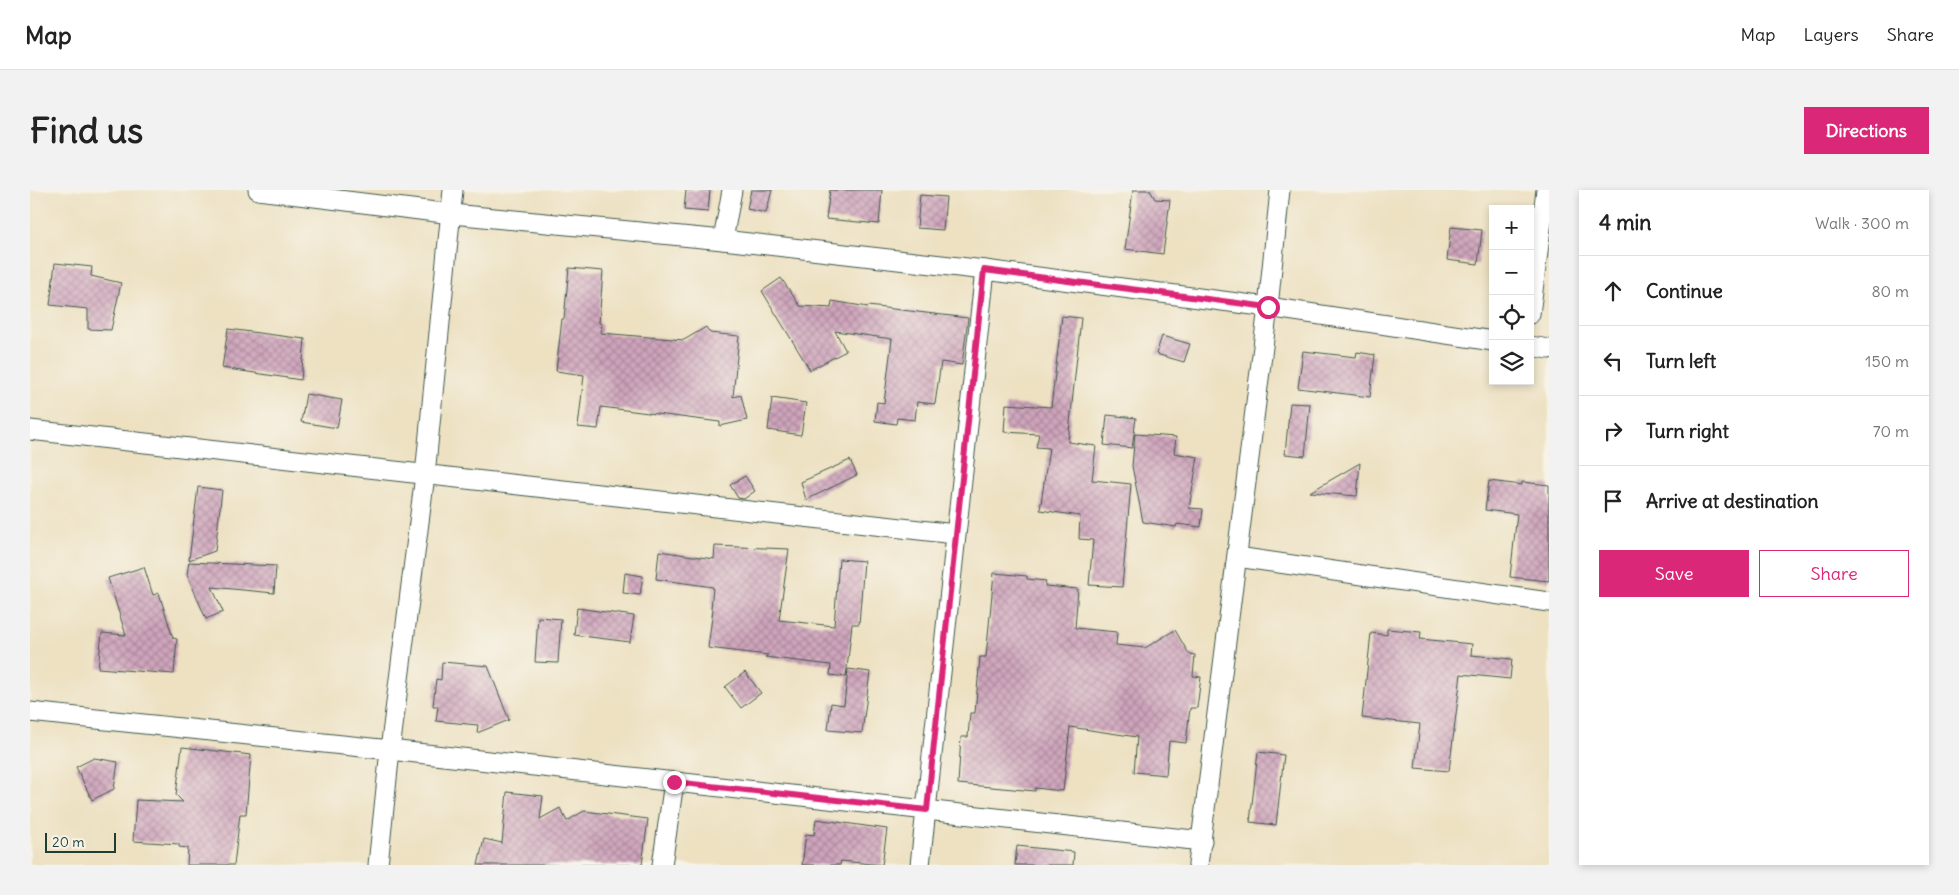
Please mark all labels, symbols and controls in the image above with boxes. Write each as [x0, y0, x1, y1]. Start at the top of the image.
text: Map [25, 20, 72, 50]
text: Map [1740, 23, 1775, 46]
text: Layers [1803, 23, 1859, 46]
text: Share [1887, 23, 1934, 46]
button: Directions [1804, 107, 1929, 154]
text: Find us [30, 108, 143, 152]
map controls [1489, 205, 1534, 385]
button: + [1489, 205, 1534, 250]
text: 4 min [1599, 209, 1651, 236]
text: Walk · 300 m [1815, 213, 1909, 233]
button: − [1489, 250, 1534, 295]
icon: ahead [1599, 277, 1627, 305]
text: Continue [1646, 279, 1723, 303]
text: 80 m [1871, 281, 1909, 301]
button: locate [1489, 295, 1534, 340]
route start [1257, 296, 1280, 319]
button: layers [1489, 340, 1534, 385]
icon: left [1599, 347, 1627, 375]
text: Turn left [1646, 349, 1716, 373]
text: 150 m [1865, 351, 1909, 371]
icon: right [1599, 417, 1627, 445]
text: Turn right [1646, 419, 1729, 443]
text: 70 m [1873, 421, 1909, 441]
icon: arrive [1599, 487, 1627, 515]
text: Arrive at destination [1646, 489, 1819, 513]
button: Save [1599, 550, 1749, 597]
button: Share [1759, 550, 1909, 597]
route end [663, 771, 686, 794]
scale bar [45, 830, 116, 853]
text: 20 m [52, 833, 85, 851]

